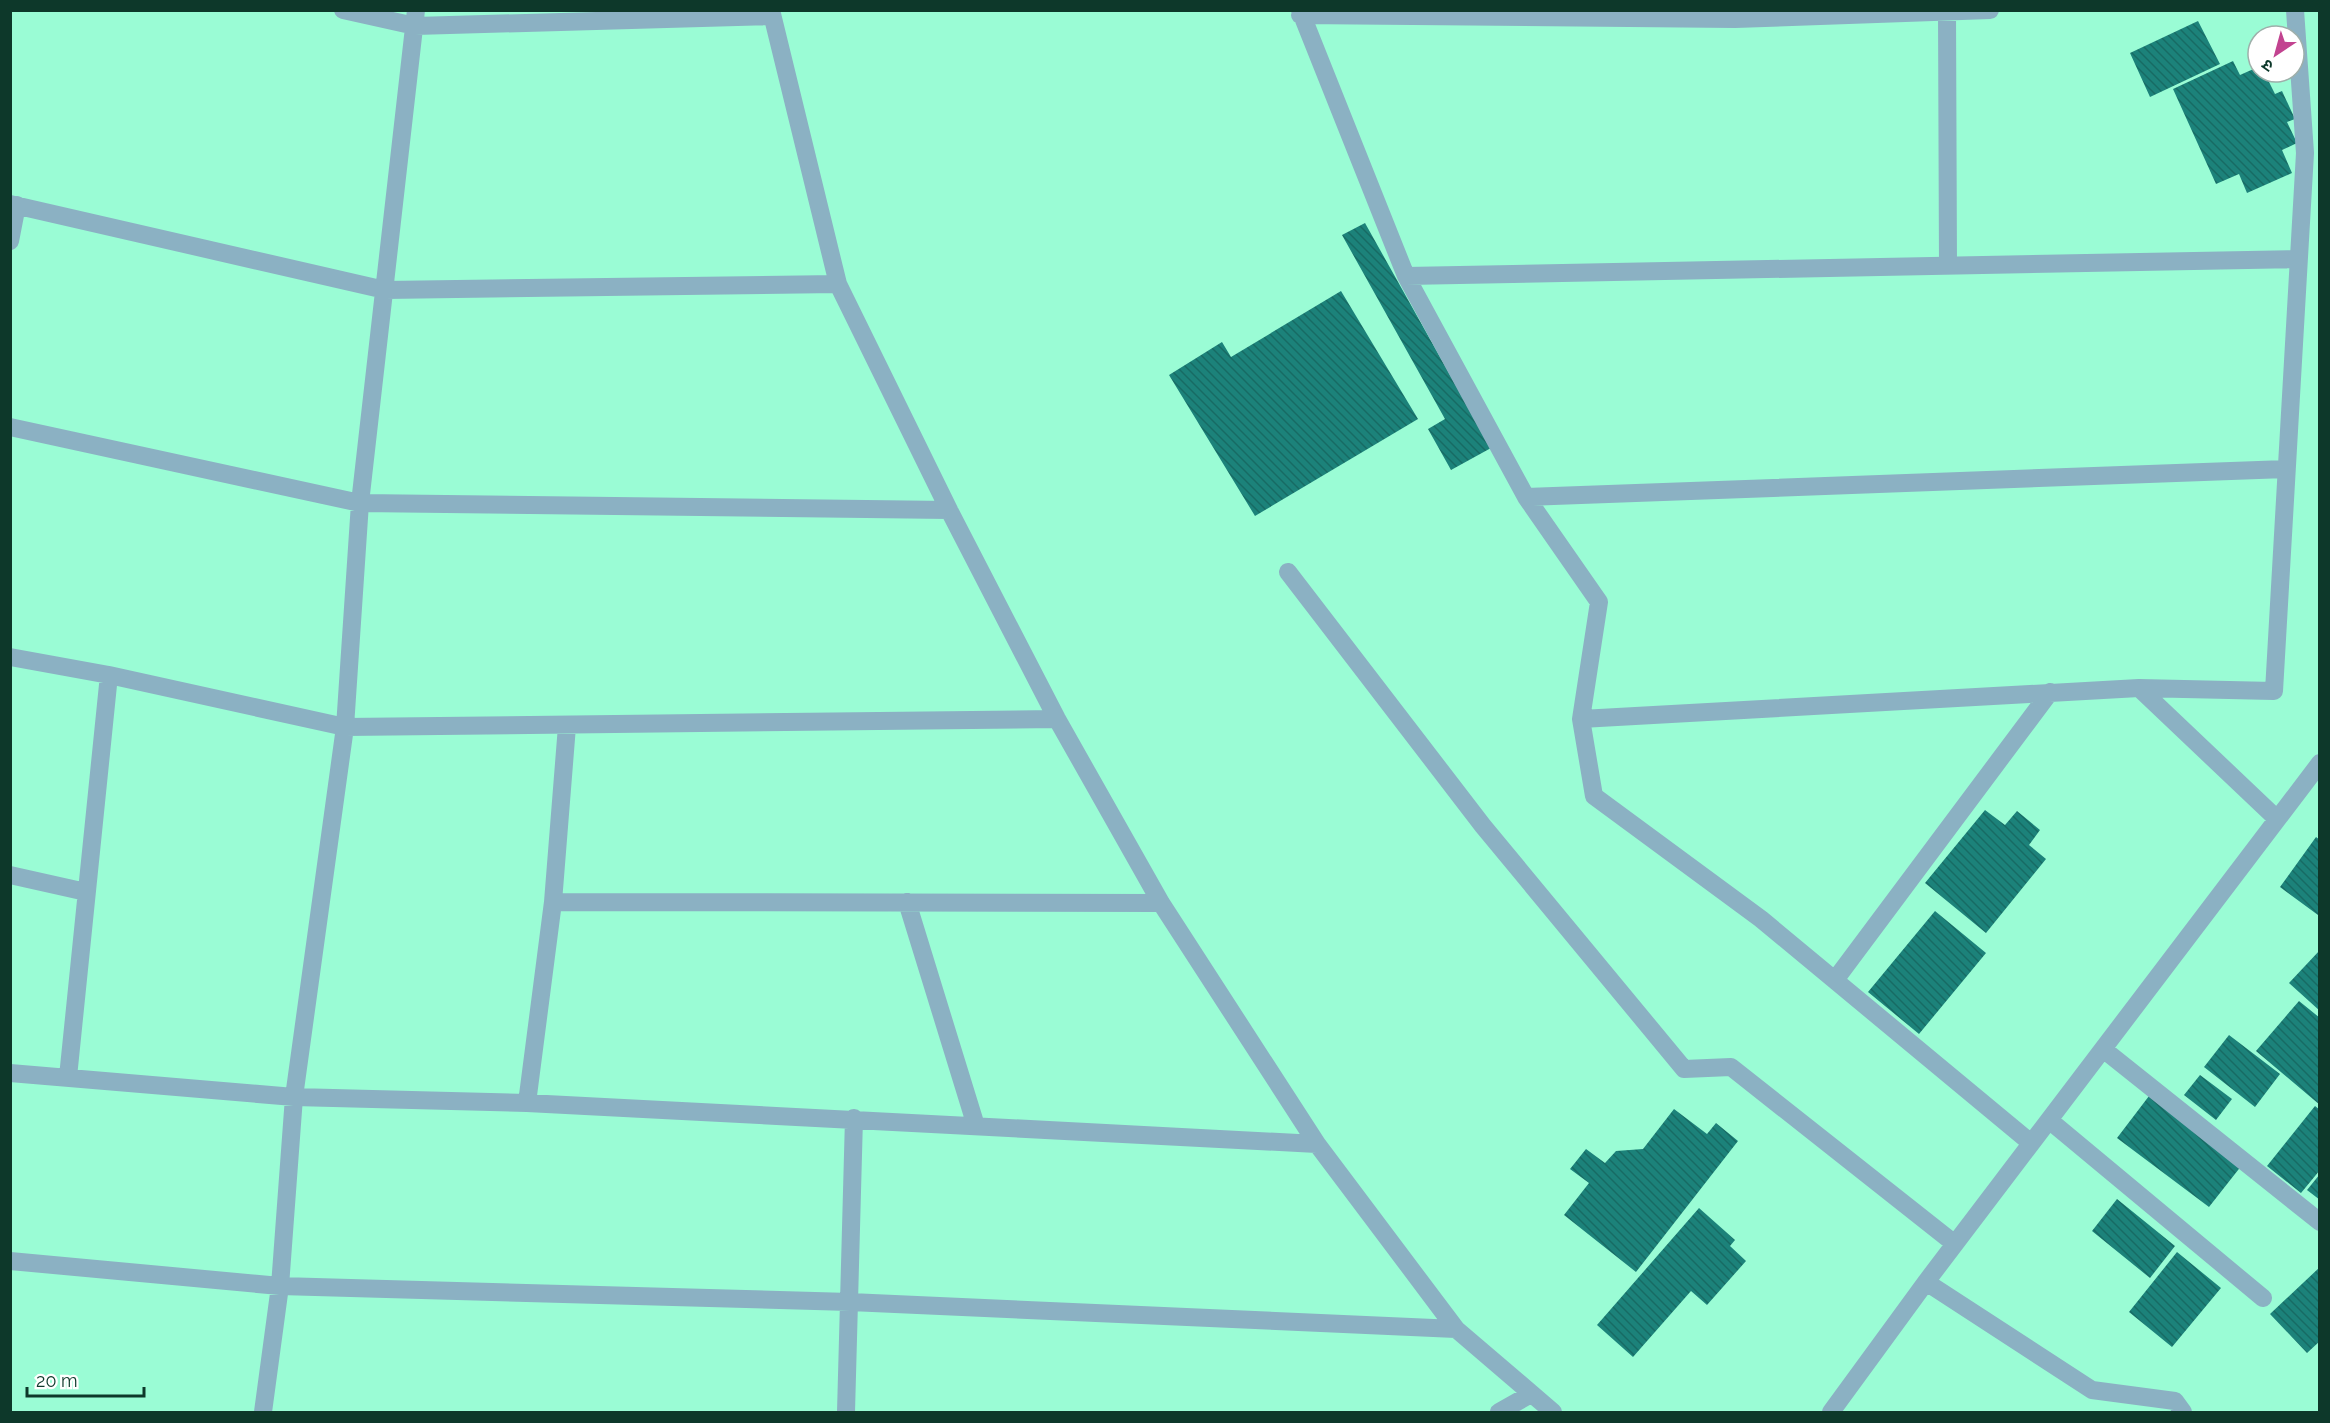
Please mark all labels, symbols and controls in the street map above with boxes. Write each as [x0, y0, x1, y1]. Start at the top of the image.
north arrow [2246, 24, 2306, 84]
text: उ [2258, 55, 2277, 76]
scale bar [27, 1360, 144, 1398]
text: 20 m [36, 1370, 78, 1391]

